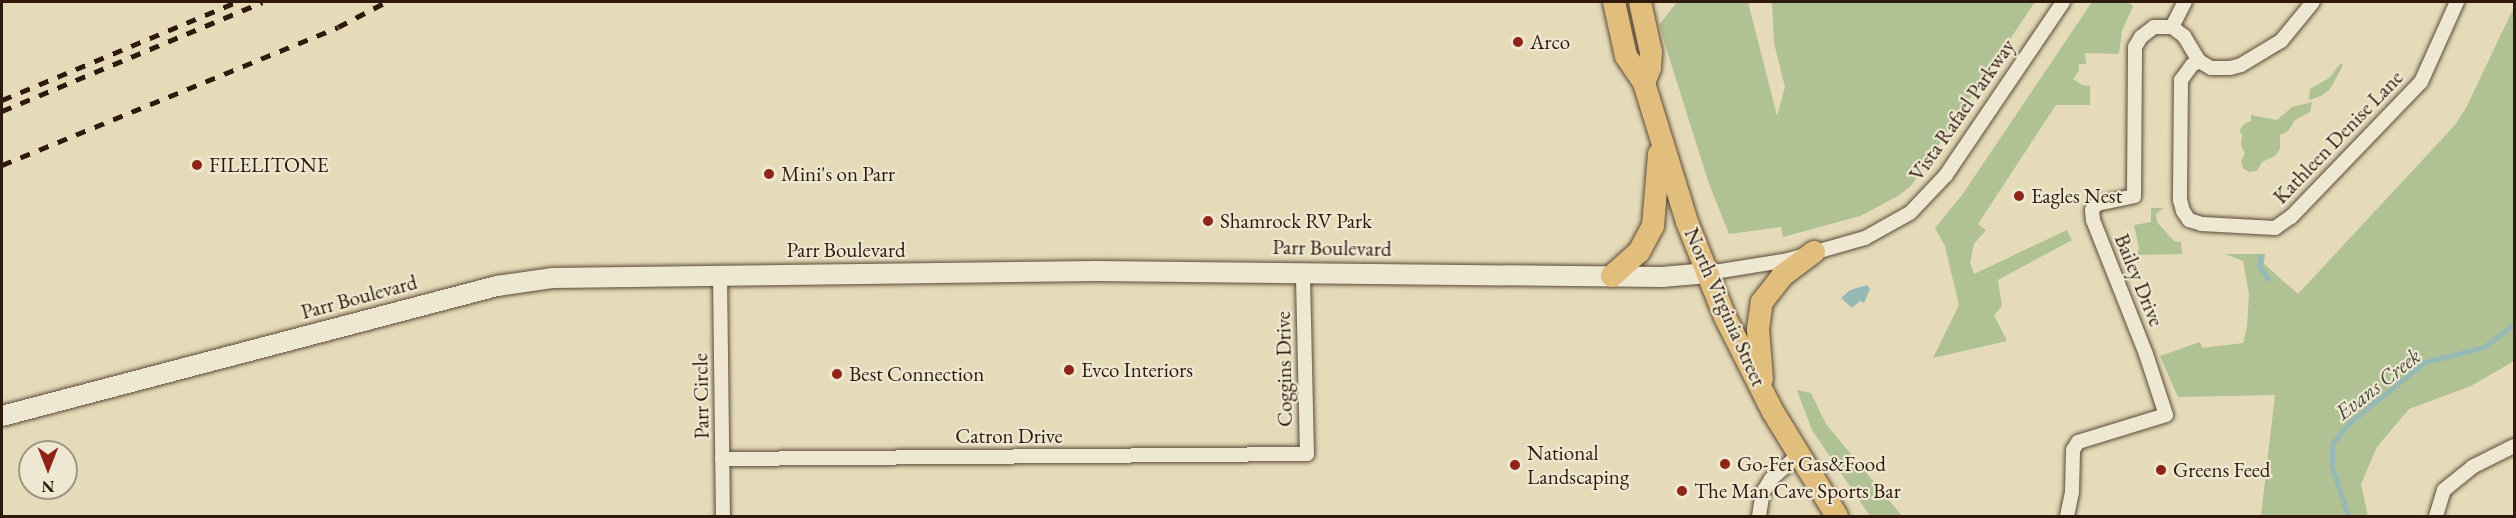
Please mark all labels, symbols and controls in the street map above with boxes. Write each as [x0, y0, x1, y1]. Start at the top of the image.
place label: Arco [1530, 29, 1570, 55]
street label: Vista Rafael Parkway [1904, 34, 2020, 186]
marker: Arco [1511, 35, 1525, 49]
street label: Kathleen Denise Lane [2268, 65, 2408, 209]
place label: FILELITONE [209, 152, 329, 178]
marker: FILELITONE [190, 158, 204, 172]
place label: Mini's on Parr [781, 161, 895, 187]
marker: Mini's on Parr [762, 167, 776, 181]
place label: Eagles Nest [2031, 183, 2122, 209]
marker: Eagles Nest [2012, 189, 2026, 203]
place label: Shamrock RV Park [1220, 208, 1372, 234]
marker: Shamrock RV Park [1201, 214, 1215, 228]
street label: North Virginia Street [1679, 224, 1771, 390]
street label: Bailey Drive [2109, 230, 2169, 330]
street label: Parr Boulevard [1272, 234, 1392, 262]
street label: Parr Boulevard [786, 237, 906, 263]
street label: Parr Boulevard [298, 269, 420, 325]
street label: Coggins Drive [1270, 311, 1298, 427]
water label: Evans Creek [2330, 343, 2426, 425]
street label: Parr Circle [688, 353, 714, 439]
place label: Evco Interiors [1081, 357, 1193, 383]
place label: Best Connection [849, 361, 984, 387]
marker: Evco Interiors [1062, 363, 1076, 377]
marker: Best Connection [830, 367, 844, 381]
street label: Catron Drive [955, 423, 1063, 449]
north arrow [18, 440, 78, 500]
place label: National Landscaping [1527, 440, 1629, 490]
place label: Go-Fer Gas&Food [1737, 451, 1886, 477]
marker: Go-Fer Gas&Food [1718, 457, 1732, 471]
place label: Greens Feed [2173, 457, 2270, 483]
marker: National Landscaping [1508, 458, 1522, 472]
marker: Greens Feed [2154, 463, 2168, 477]
text: N [42, 476, 54, 497]
place label: The Man Cave Sports Bar [1694, 478, 1901, 504]
marker: The Man Cave Sports Bar [1675, 484, 1689, 498]

